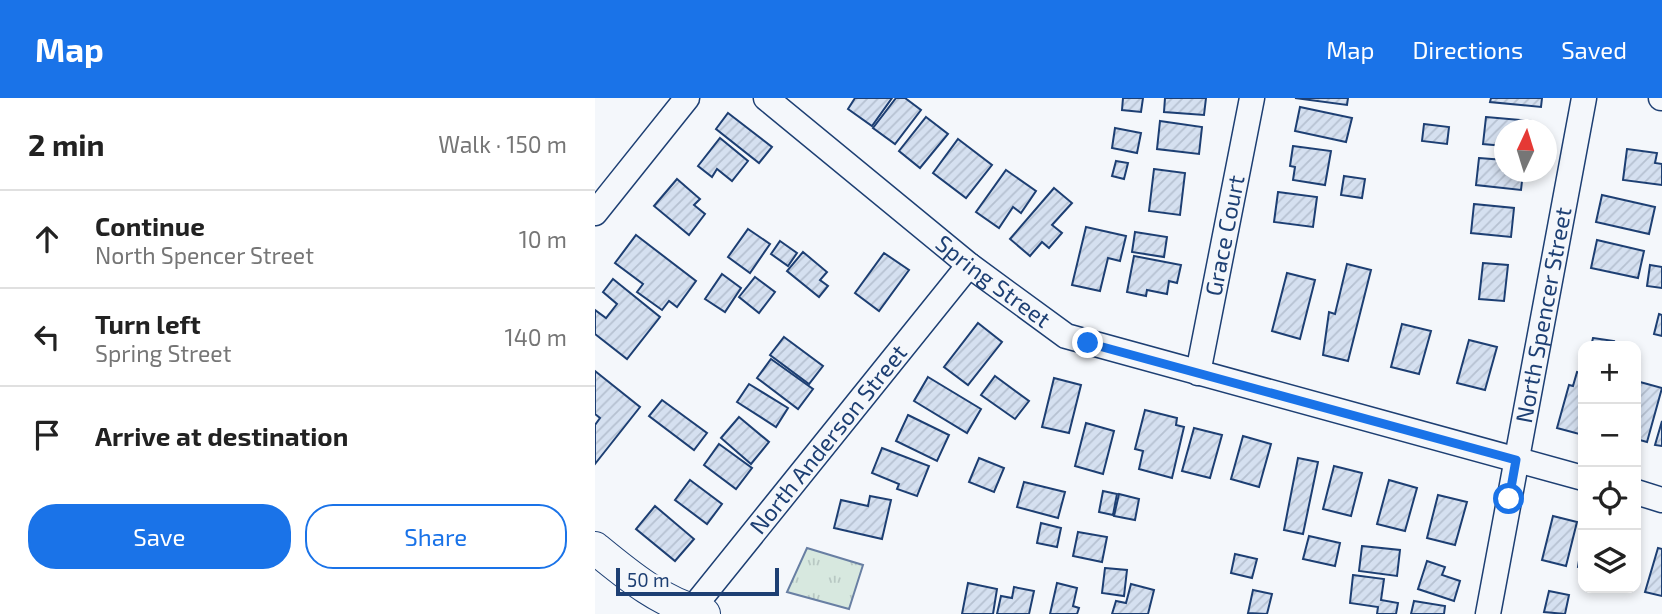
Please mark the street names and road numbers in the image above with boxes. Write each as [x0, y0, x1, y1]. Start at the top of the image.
street label: Grace Court [1198, 173, 1250, 298]
street label: North Spencer Street [1509, 204, 1576, 425]
street label: Spring Street [931, 229, 1057, 333]
street label: North Anderson Street [743, 338, 912, 539]

